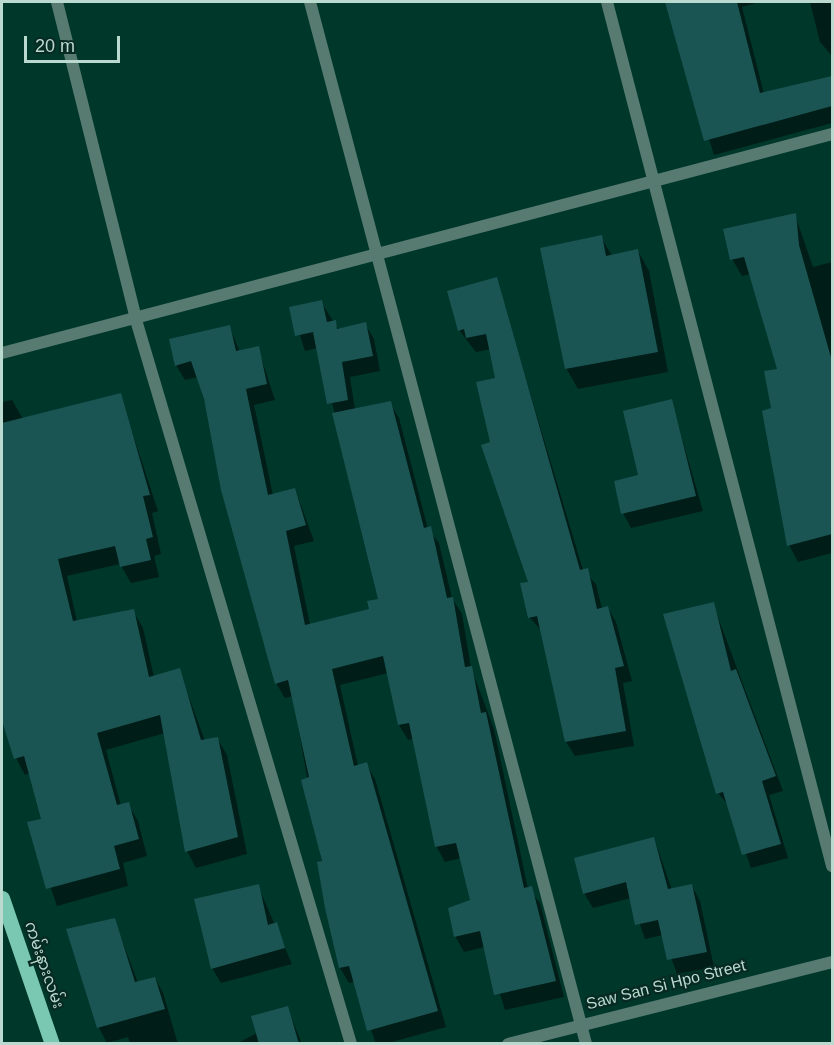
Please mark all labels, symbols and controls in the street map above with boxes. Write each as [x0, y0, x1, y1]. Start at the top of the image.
scale bar [27, 24, 123, 62]
text: 20 m [35, 36, 75, 56]
street label: ကမ်းနားလမ်း [20, 919, 68, 1011]
street label: Saw San Si Hpo Street [584, 956, 748, 1014]

